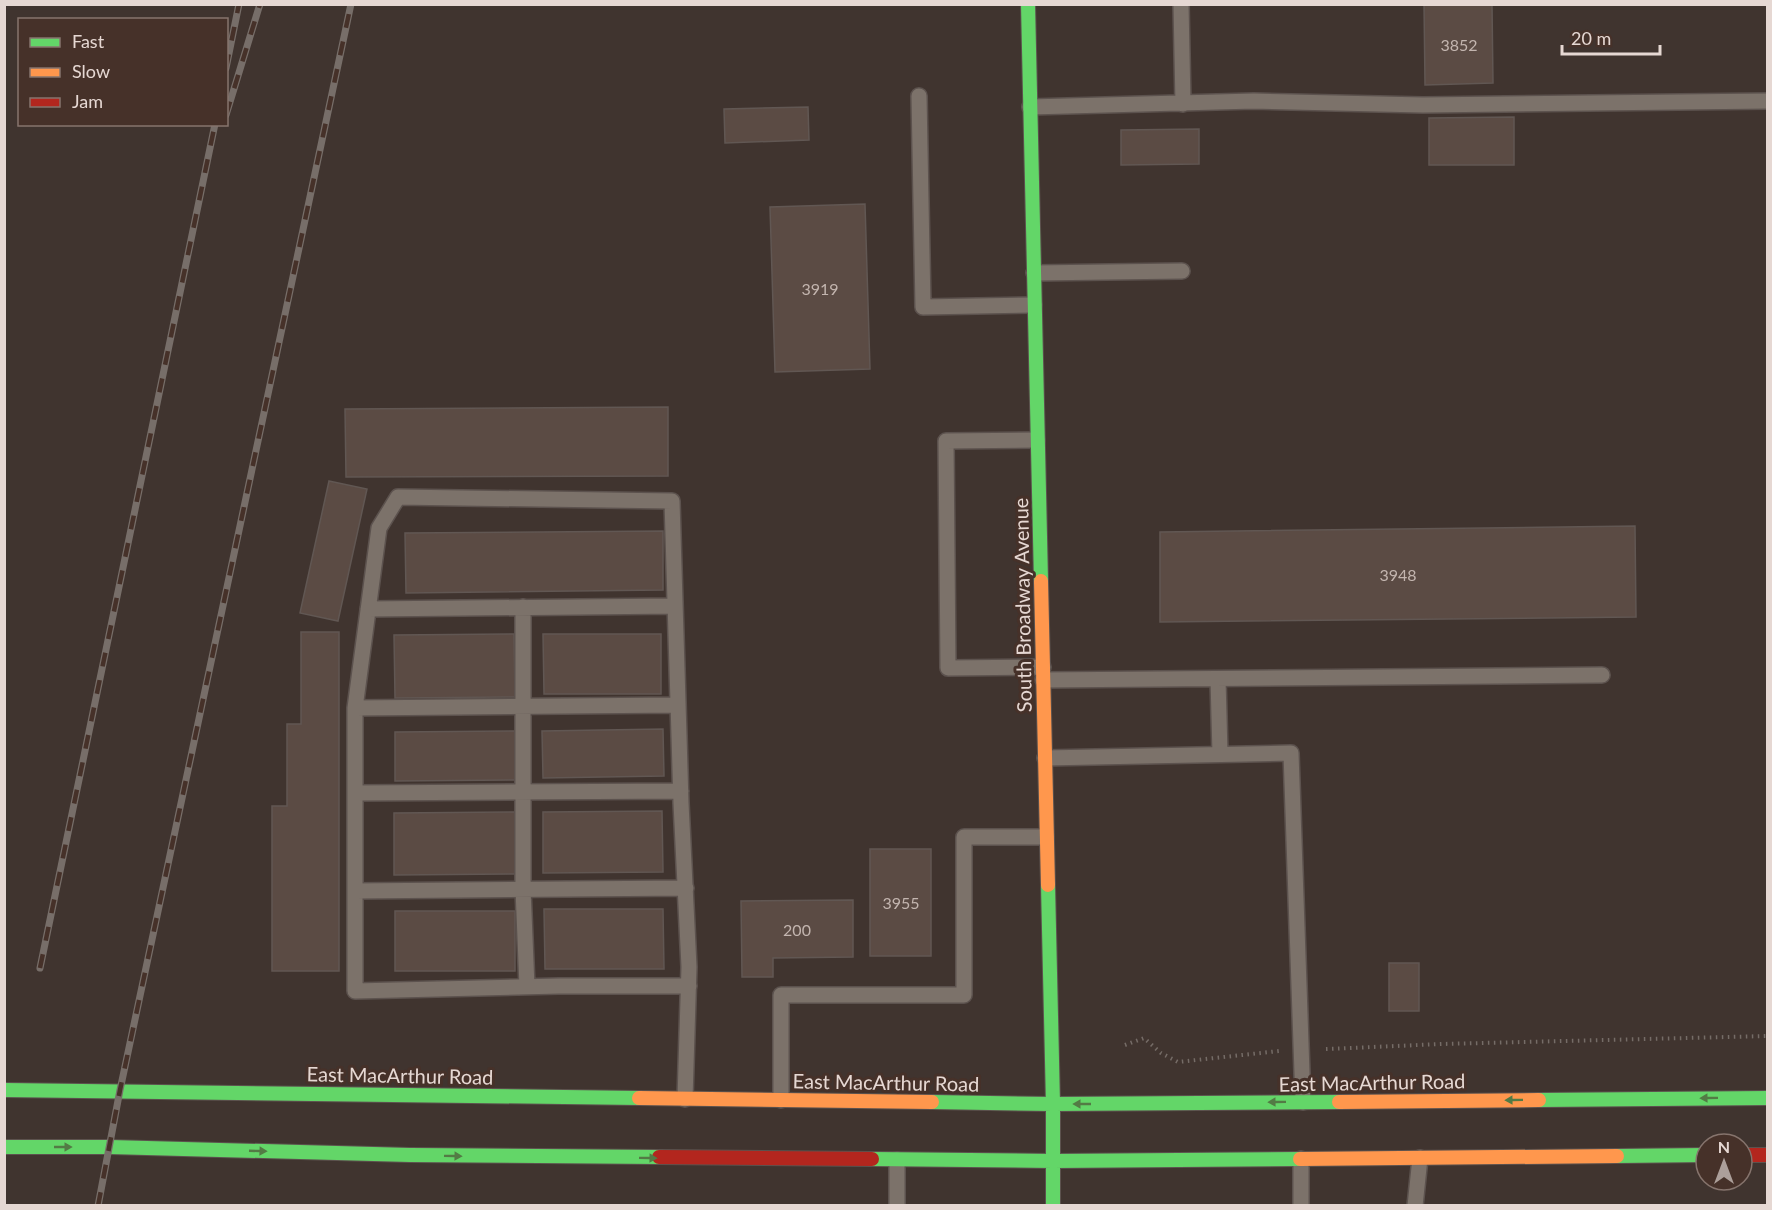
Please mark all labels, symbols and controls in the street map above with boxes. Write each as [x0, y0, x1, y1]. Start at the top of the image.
legend [18, 18, 228, 126]
scale bar [1562, 18, 1660, 56]
text: 20 m [1571, 27, 1611, 49]
text: Fast [72, 30, 105, 52]
house number: 3852 [1440, 35, 1478, 54]
text: Slow [72, 60, 110, 82]
text: Jam [72, 90, 103, 112]
house number: 3919 [801, 279, 839, 298]
street label: South Broadway Avenue [1008, 498, 1036, 712]
house number: 3948 [1379, 565, 1417, 584]
house number: 3955 [882, 893, 920, 912]
house number: 200 [783, 920, 811, 939]
street label: East MacArthur Road [306, 1061, 494, 1089]
street label: East MacArthur Road [792, 1068, 980, 1096]
street label: East MacArthur Road [1278, 1068, 1466, 1096]
one-way arrow [1700, 1093, 1719, 1103]
one-way arrow [1505, 1095, 1524, 1105]
one-way arrow [1268, 1098, 1287, 1107]
one-way arrow [1073, 1099, 1092, 1109]
north arrow [1694, 1132, 1754, 1192]
text: N [1718, 1137, 1730, 1156]
one-way arrow [53, 1142, 72, 1152]
one-way arrow [248, 1147, 267, 1156]
one-way arrow [443, 1151, 462, 1161]
one-way arrow [638, 1153, 657, 1162]

